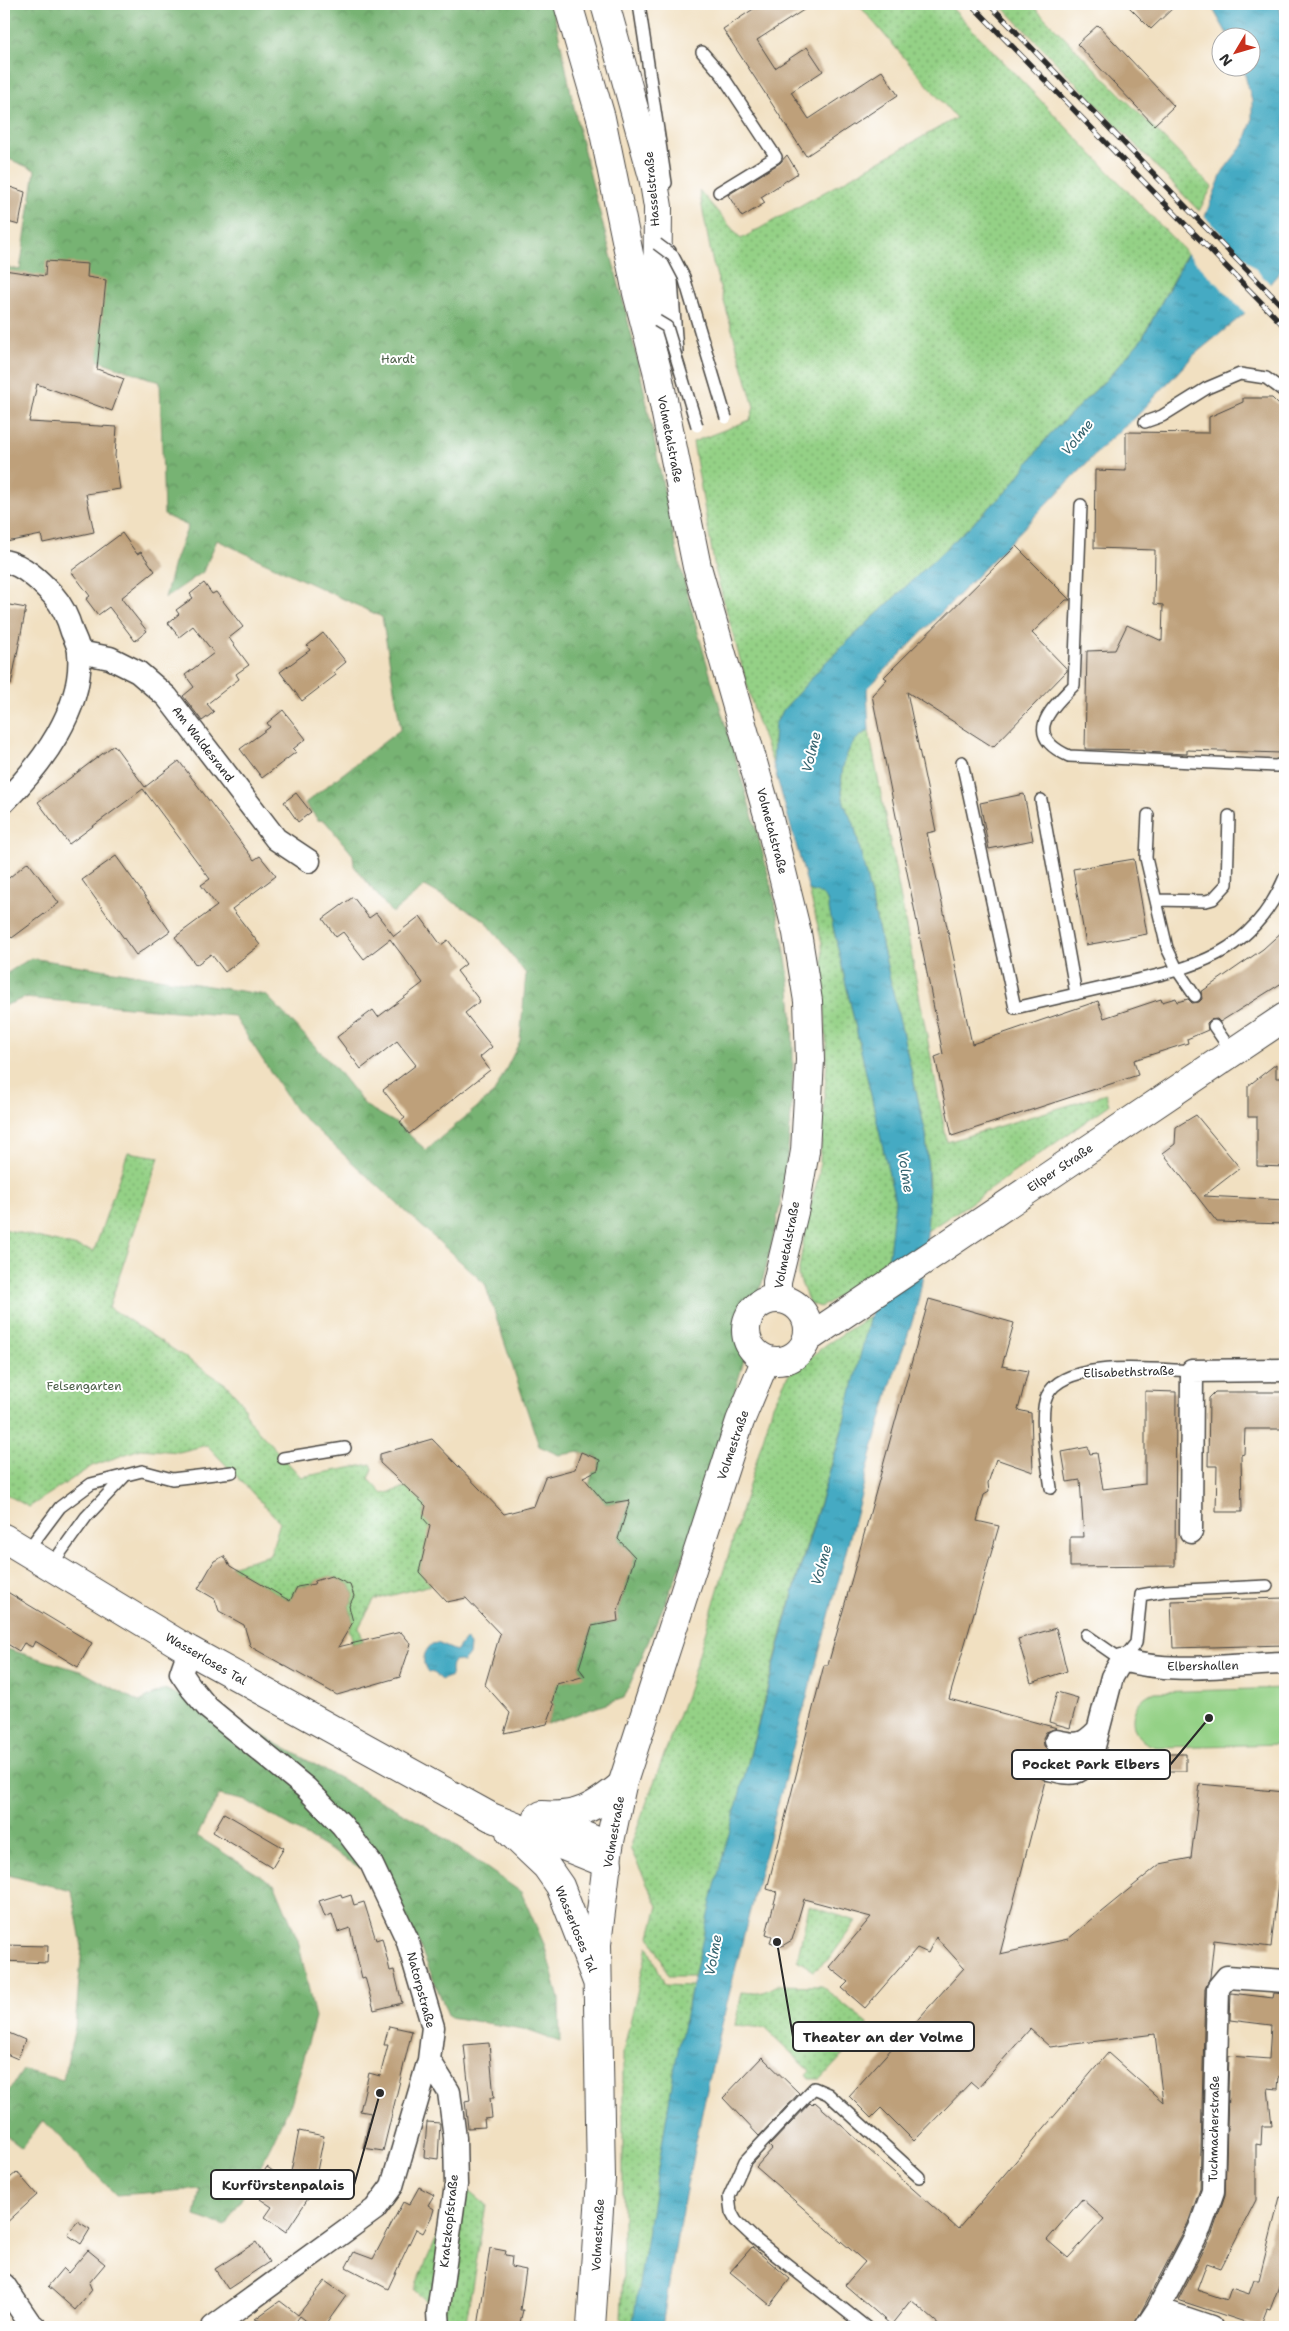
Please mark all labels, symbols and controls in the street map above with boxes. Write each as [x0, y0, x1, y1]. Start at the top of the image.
north arrow [1212, 28, 1262, 78]
text: N [1215, 50, 1236, 70]
street label: Hasselstraße [641, 150, 663, 227]
park label: Hardt [381, 351, 415, 367]
street label: Volmetalstraße [654, 394, 686, 484]
water label: Volme [1057, 415, 1097, 459]
street label: Am Waldesrand [168, 703, 238, 785]
water label: Volme [797, 730, 825, 774]
street label: Volmetalstraße [753, 786, 791, 876]
street label: Eilper Straße [1024, 1140, 1096, 1196]
water label: Volme [894, 1150, 918, 1194]
street label: Volmetalstraße [771, 1200, 803, 1290]
street label: Elisabethstraße [1083, 1362, 1175, 1382]
park label: Felsengarten [46, 1378, 122, 1394]
street label: Volmestraße [714, 1408, 752, 1482]
water label: Volme [807, 1542, 835, 1587]
street label: Wasserloses Tal [162, 1629, 250, 1689]
street label: Elbershallen [1167, 1657, 1239, 1675]
callout: Pocket Park Elbers [1012, 1750, 1170, 1779]
text: Pocket Park Elbers [1022, 1755, 1160, 1773]
street label: Volmestraße [600, 1795, 628, 1869]
street label: Wasserloses Tal [551, 1883, 601, 1975]
water label: Volme [701, 1933, 725, 1977]
street label: Natorpstraße [403, 1950, 439, 2030]
callout: Theater an der Volme [793, 2022, 974, 2051]
text: Theater an der Volme [803, 2028, 963, 2046]
street label: Tuchmacherstraße [1205, 2075, 1223, 2182]
callout: Kurfürstenpalais [211, 2170, 354, 2199]
street label: Kratzkopfstraße [436, 2173, 462, 2268]
text: Kurfürstenpalais [222, 2176, 344, 2194]
street label: Volmestraße [588, 2198, 608, 2272]

